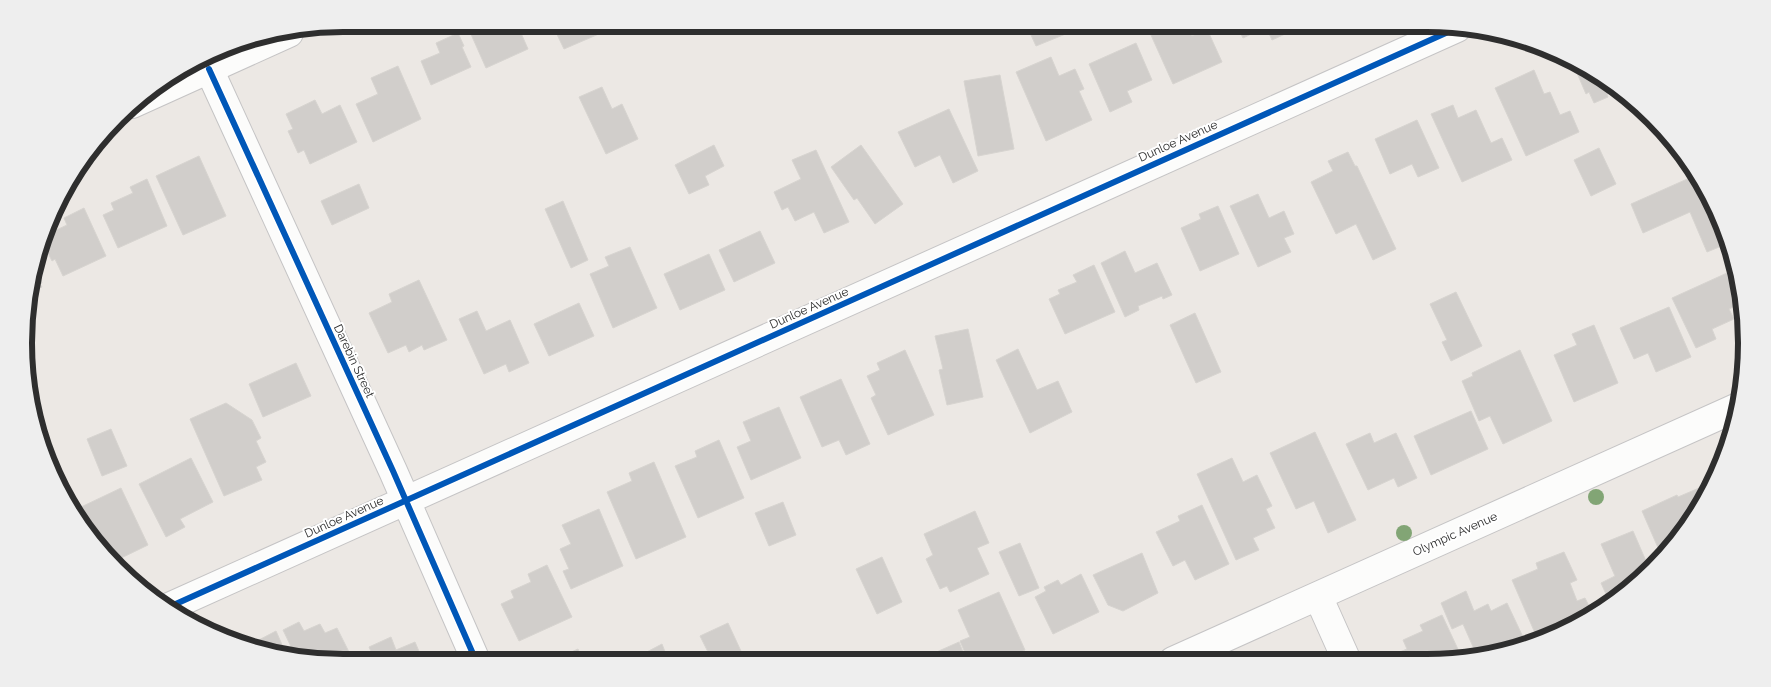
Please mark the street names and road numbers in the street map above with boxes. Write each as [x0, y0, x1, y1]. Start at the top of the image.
street label: Dunloe Avenue [1136, 117, 1220, 165]
street label: Dunloe Avenue [767, 284, 851, 332]
street label: Darebin Street [331, 322, 377, 400]
street label: Dunloe Avenue [302, 493, 386, 541]
street label: Olympic Avenue [1411, 509, 1499, 559]

